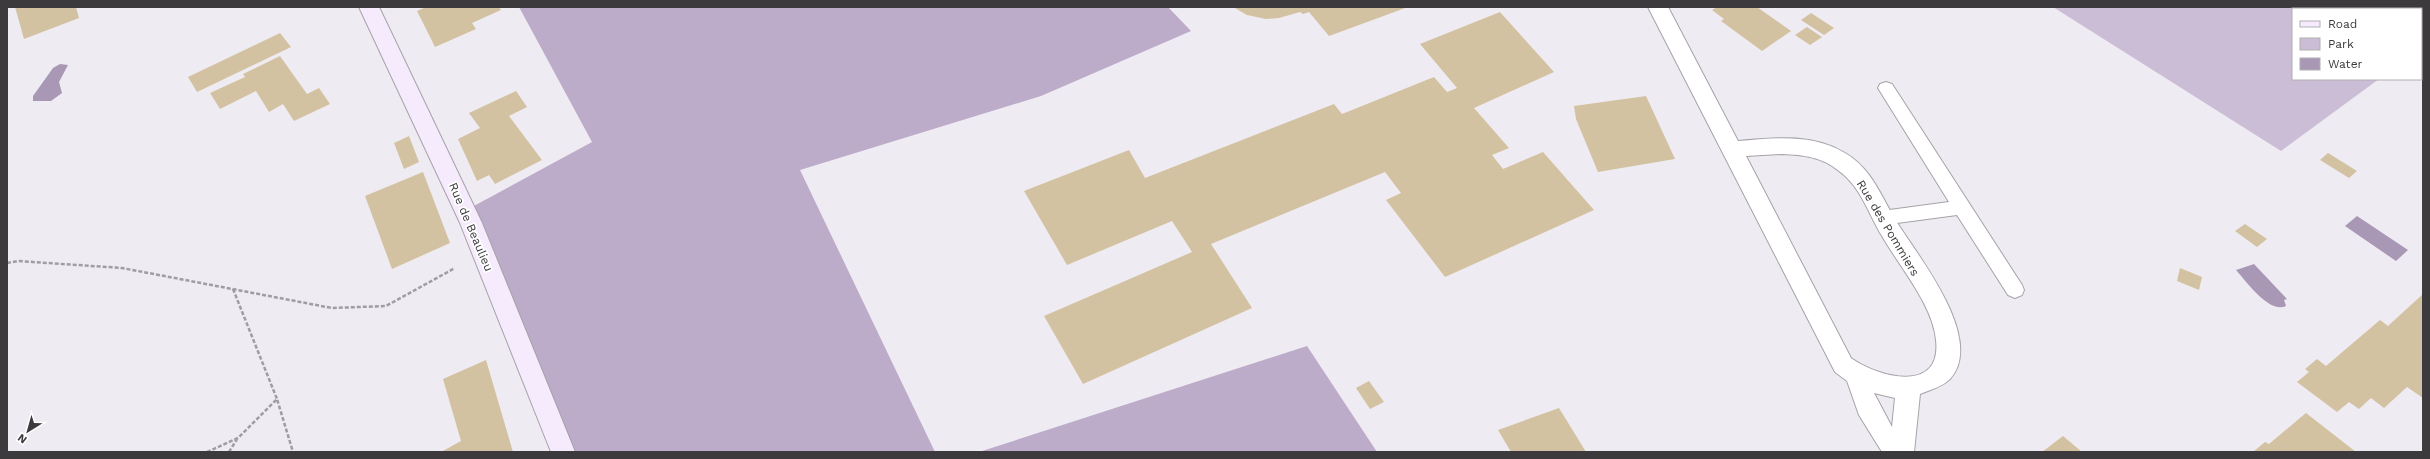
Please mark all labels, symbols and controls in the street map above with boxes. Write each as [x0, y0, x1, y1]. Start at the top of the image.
legend [2292, 8, 2422, 80]
text: Road [2328, 17, 2357, 31]
text: Park [2328, 37, 2354, 51]
text: Water [2328, 57, 2363, 71]
street label: Rue des Pommiers [1854, 177, 1922, 279]
street label: Rue de Beaulieu [446, 181, 496, 273]
north arrow [8, 411, 48, 451]
text: N [15, 431, 29, 446]

